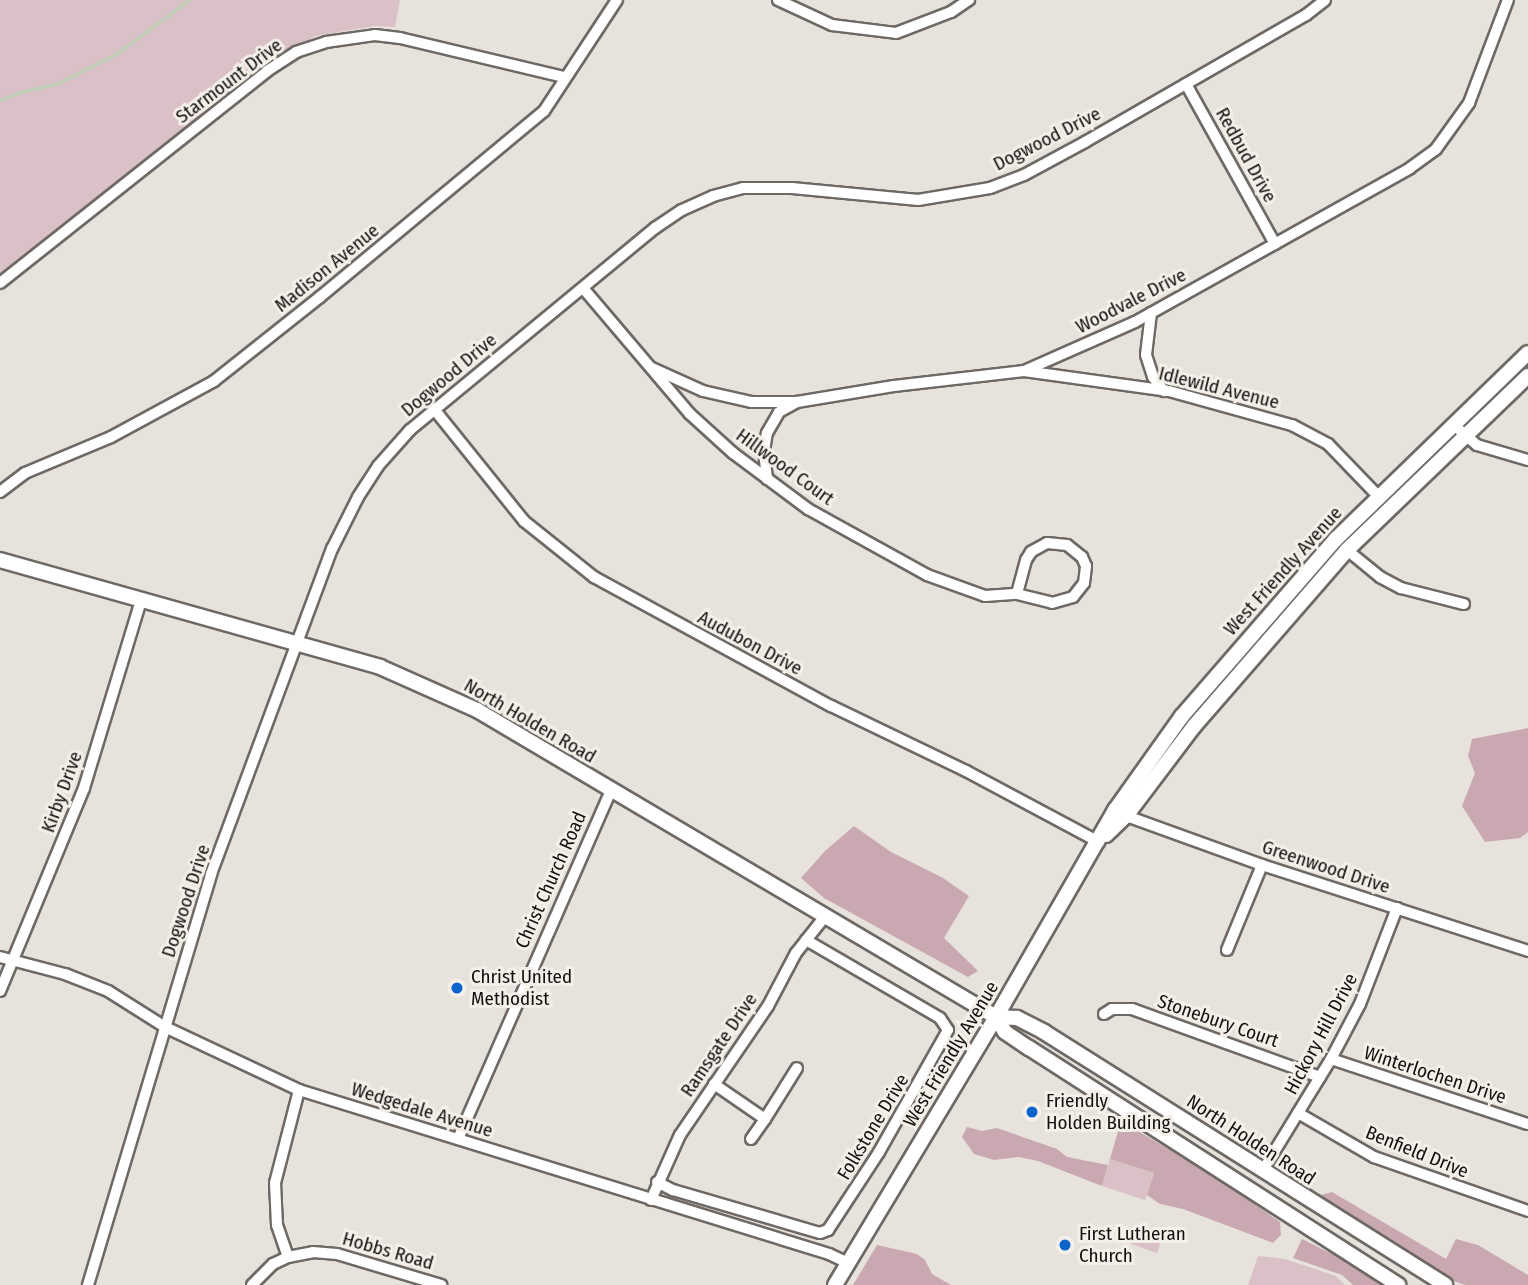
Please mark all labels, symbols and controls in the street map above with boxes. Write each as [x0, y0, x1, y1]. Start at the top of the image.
street label: Starmount Drive [171, 34, 287, 128]
street label: Dogwood Drive [990, 102, 1104, 176]
street label: Redbud Drive [1211, 104, 1281, 206]
street label: Madison Avenue [270, 219, 384, 317]
street label: Woodvale Drive [1072, 263, 1190, 339]
street label: Dogwood Drive [397, 329, 501, 421]
street label: Idlewild Avenue [1156, 362, 1282, 414]
street label: Hillwood Court [732, 424, 838, 510]
street label: West Friendly Avenue [1219, 502, 1347, 640]
street label: Audubon Drive [694, 606, 806, 680]
street label: North Holden Road [460, 674, 600, 768]
street label: Kirby Drive [37, 748, 87, 836]
street label: Christ Church Road [511, 808, 591, 952]
street label: Greenwood Drive [1259, 836, 1393, 898]
street label: Dogwood Drive [157, 842, 215, 960]
place label: Christ United Methodist [471, 966, 572, 1010]
street label: Hickory Hill Drive [1280, 970, 1362, 1098]
street label: West Friendly Avenue [899, 977, 1003, 1131]
marker: Christ United Methodist [449, 980, 465, 996]
street label: Ramsgate Drive [676, 989, 762, 1101]
street label: Stonebury Court [1155, 990, 1281, 1052]
street label: Winterlochen Drive [1361, 1041, 1509, 1109]
street label: Folkstone Drive [832, 1070, 914, 1184]
street label: Wedgedale Avenue [348, 1078, 496, 1142]
place label: Friendly Holden Building [1046, 1090, 1170, 1134]
street label: North Holden Road [1182, 1090, 1320, 1190]
marker: Friendly Holden Building [1024, 1104, 1040, 1120]
street label: Benfield Drive [1362, 1121, 1472, 1183]
place label: First Lutheran Church [1079, 1223, 1186, 1267]
street label: Hobbs Road [340, 1227, 436, 1275]
marker: First Lutheran Church [1057, 1237, 1073, 1253]

